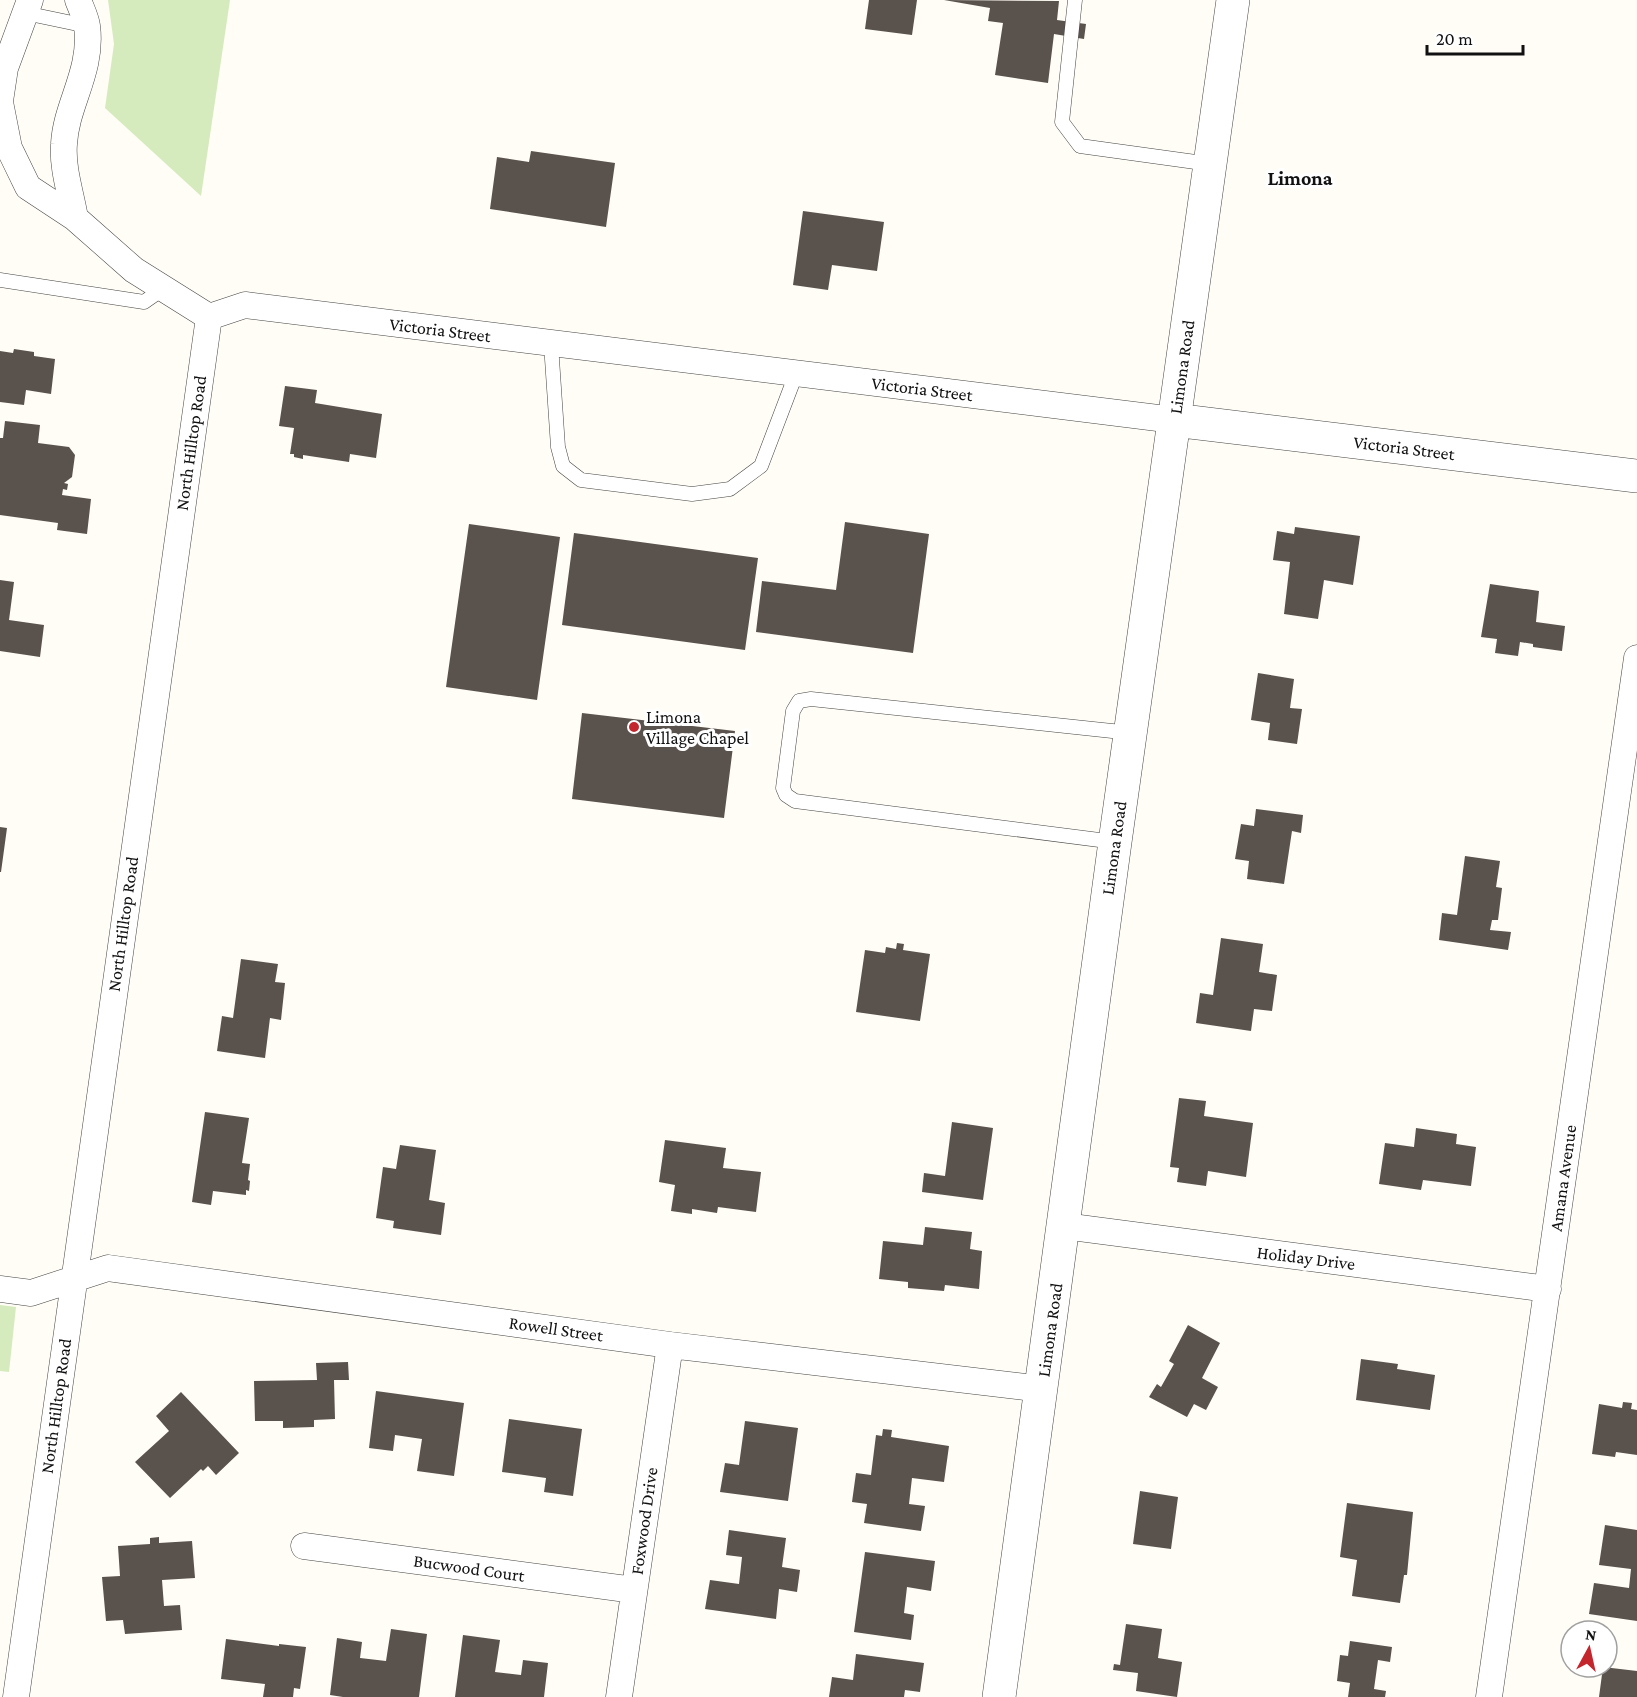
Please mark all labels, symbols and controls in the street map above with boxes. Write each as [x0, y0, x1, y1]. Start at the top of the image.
scale bar [1427, 18, 1523, 56]
text: 20 m [1436, 29, 1473, 49]
district label: Limona [1267, 167, 1333, 189]
street label: Victoria Street [388, 314, 493, 346]
street label: Limona Road [1165, 318, 1199, 415]
street label: Victoria Street [870, 373, 975, 405]
street label: North Hilltop Road [172, 374, 210, 512]
street label: Victoria Street [1352, 432, 1457, 464]
place label: Limona Village Chapel [646, 707, 749, 748]
marker: Limona Village Chapel [627, 720, 641, 734]
street label: Limona Road [1097, 799, 1131, 896]
street label: North Hilltop Road [104, 855, 142, 993]
street label: Amana Avenue [1546, 1123, 1580, 1233]
street label: Holiday Drive [1256, 1242, 1356, 1274]
street label: Limona Road [1033, 1281, 1067, 1378]
street label: Rowell Street [508, 1313, 605, 1346]
street label: North Hilltop Road [37, 1337, 75, 1475]
street label: Foxwood Drive [627, 1466, 661, 1576]
street label: Bucwood Court [412, 1550, 527, 1586]
north arrow [1559, 1619, 1619, 1679]
text: N [1584, 1625, 1598, 1644]

